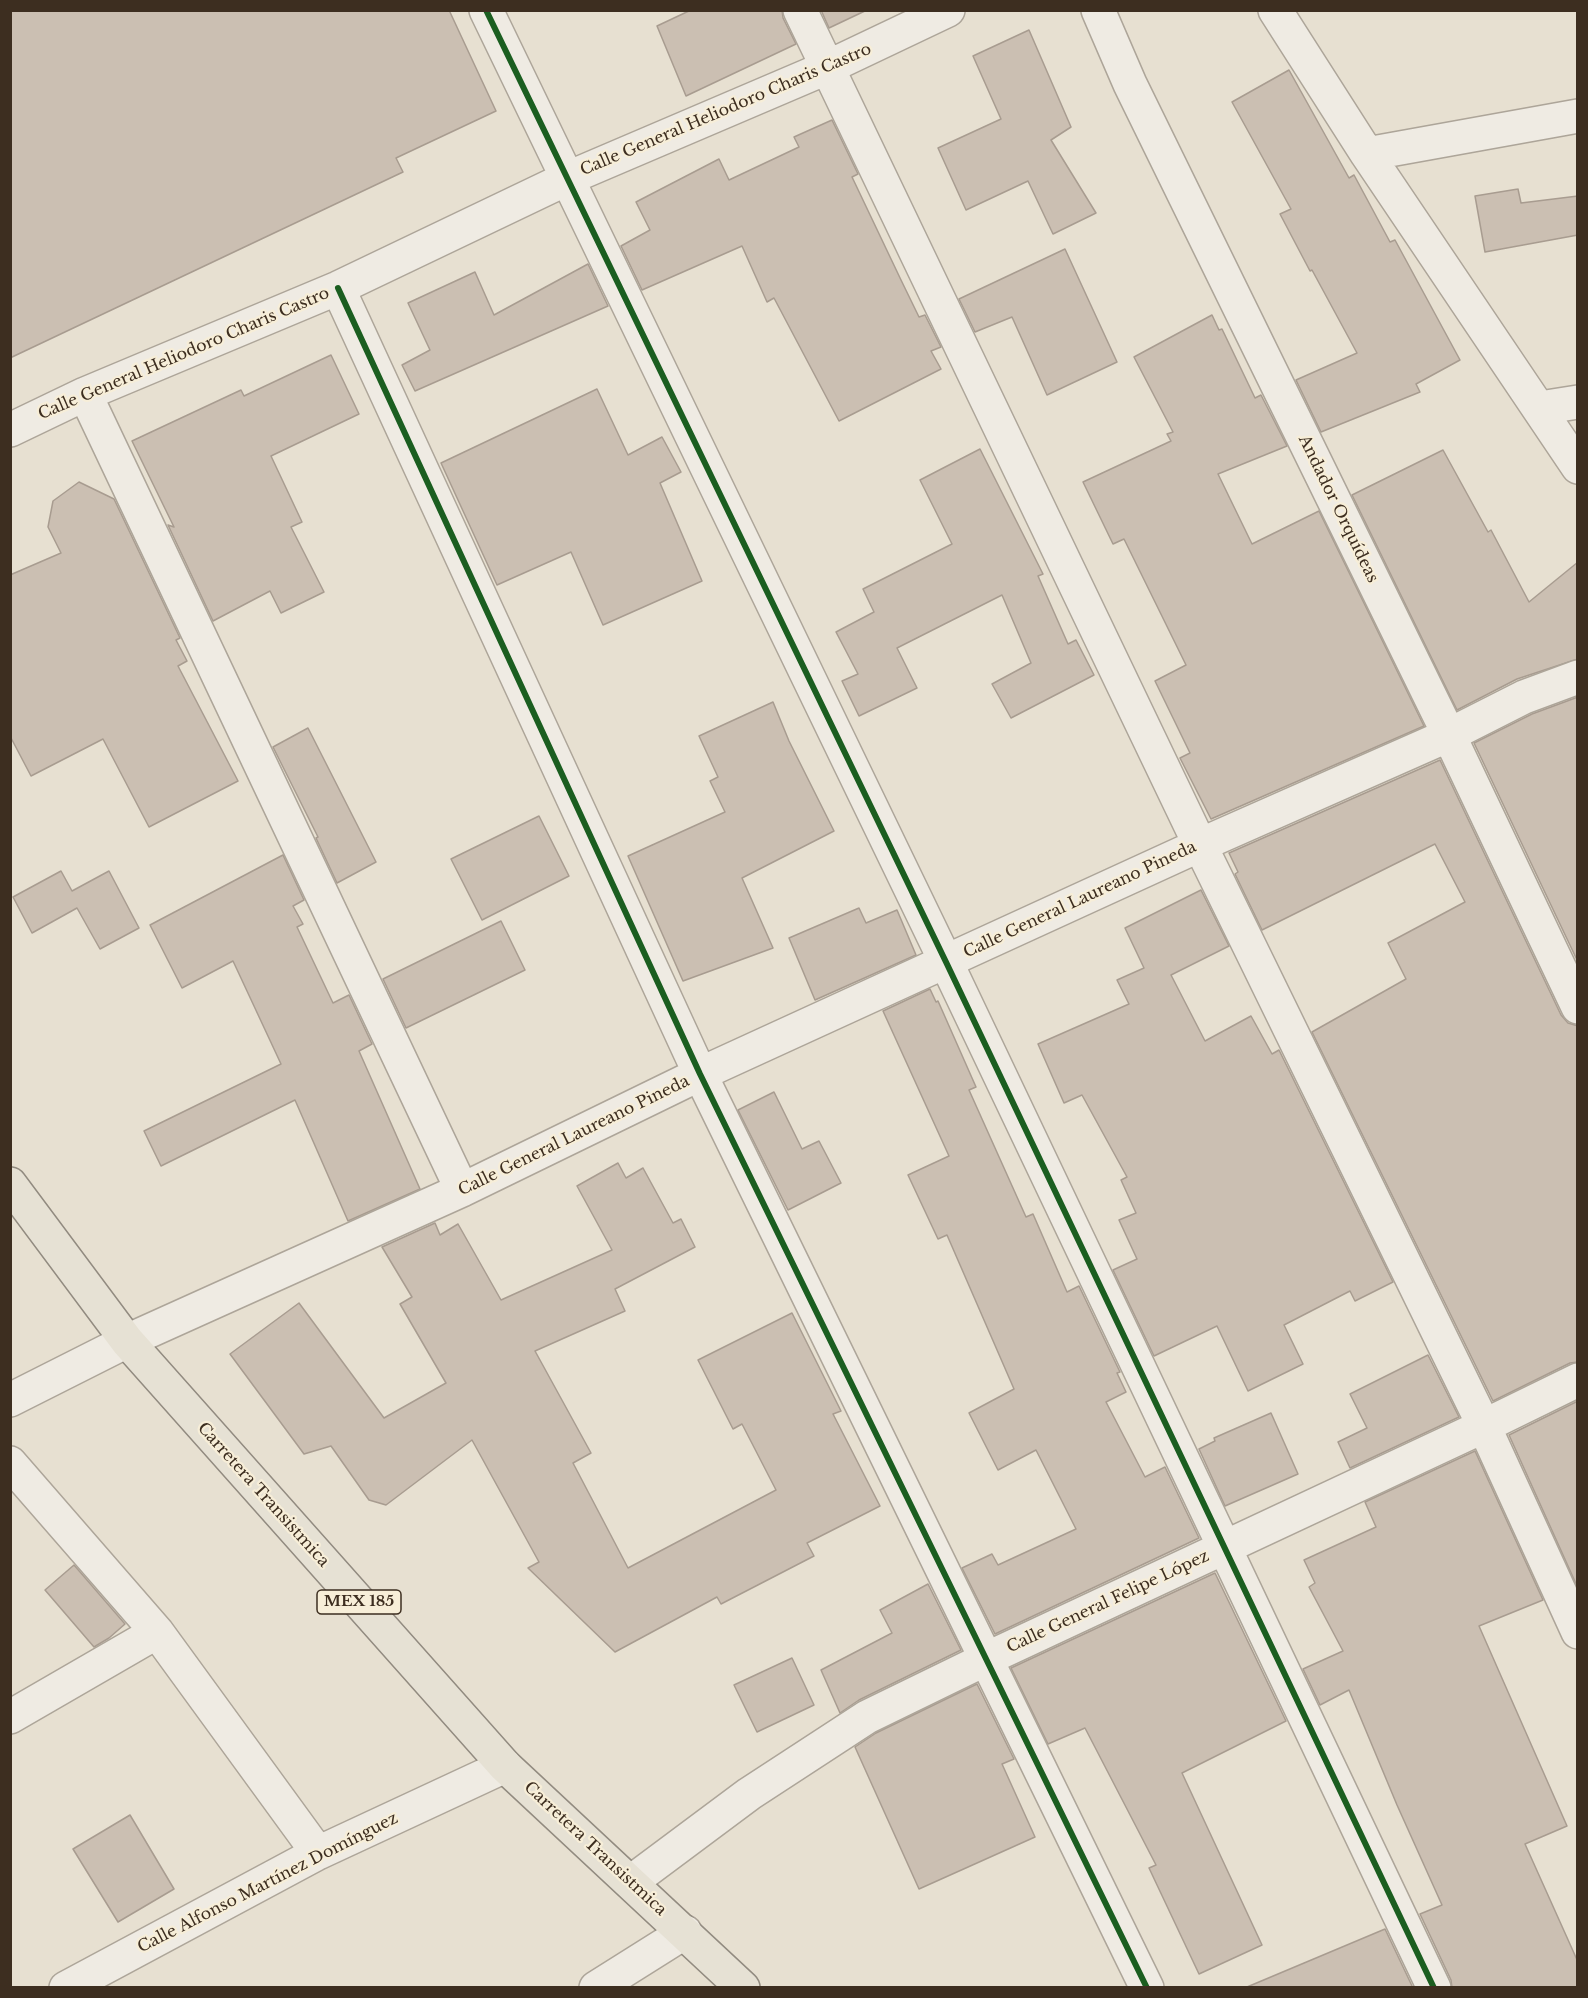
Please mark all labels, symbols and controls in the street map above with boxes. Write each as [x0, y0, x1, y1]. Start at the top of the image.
street label: Calle General Heliodoro Charis Castro [578, 40, 874, 180]
street label: Calle General Heliodoro Charis Castro [36, 284, 332, 424]
street label: Andador Orquídeas [1294, 432, 1382, 586]
street label: Calle General Laureano Pineda [961, 838, 1199, 962]
street label: Calle General Laureano Pineda [455, 1072, 693, 1200]
street label: Carretera Transistmica [193, 1419, 333, 1571]
street label: Calle General Felipe López [1004, 1547, 1212, 1657]
road number: MEX 185 [317, 1590, 401, 1614]
street label: Carretera Transistmica [520, 1778, 670, 1920]
street label: Calle Alfonso Martínez Domínguez [135, 1809, 401, 1957]

